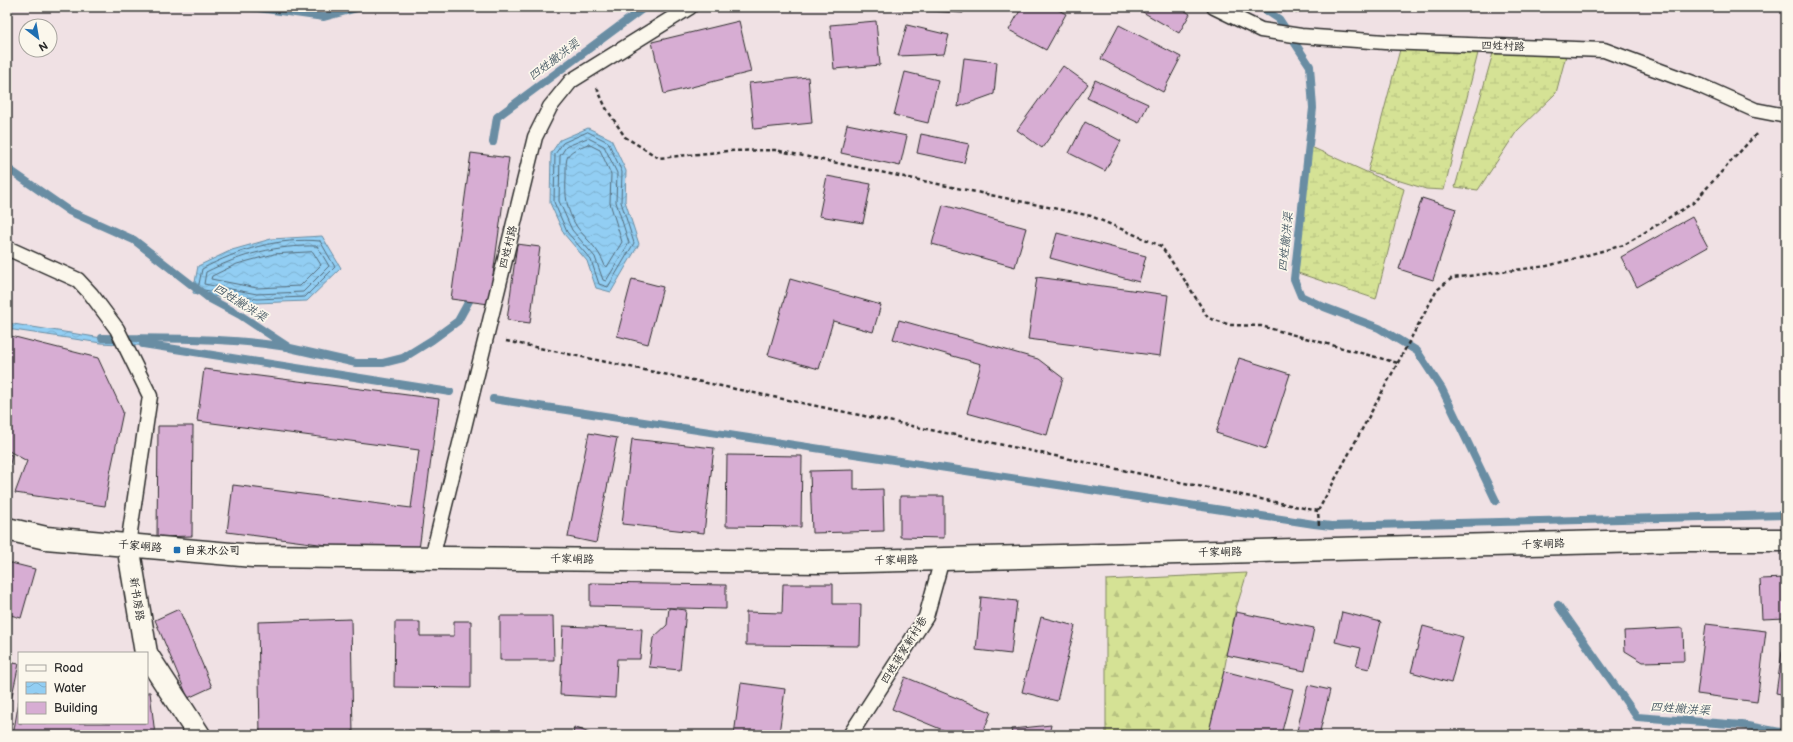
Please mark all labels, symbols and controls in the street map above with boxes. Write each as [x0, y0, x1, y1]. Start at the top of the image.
north arrow [18, 18, 58, 58]
water label: 四姓撇洪渠 [526, 35, 583, 84]
text: N [36, 38, 50, 54]
street label: 四姓村路 [1481, 39, 1525, 53]
water label: 四姓撇洪渠 [1275, 210, 1297, 273]
street label: 四姓村路 [496, 224, 520, 270]
water label: 四姓撇洪渠 [211, 281, 270, 326]
street label: 千家峒路 [1521, 537, 1565, 551]
street label: 千家峒路 [118, 538, 162, 554]
place label: 自来水公司 [185, 544, 240, 557]
marker: 自来水公司 [172, 545, 182, 555]
street label: 千家峒路 [1198, 545, 1242, 559]
street label: 千家峒路 [550, 552, 594, 566]
street label: 千家峒路 [874, 553, 918, 567]
street label: 新书房路 [127, 576, 147, 622]
street label: 四姓蒋家新村巷 [878, 614, 930, 686]
legend [18, 652, 148, 724]
text: Road [54, 661, 83, 676]
text: Water [54, 681, 86, 696]
water label: 四姓撇洪渠 [1650, 699, 1711, 719]
text: Building [54, 701, 98, 716]

